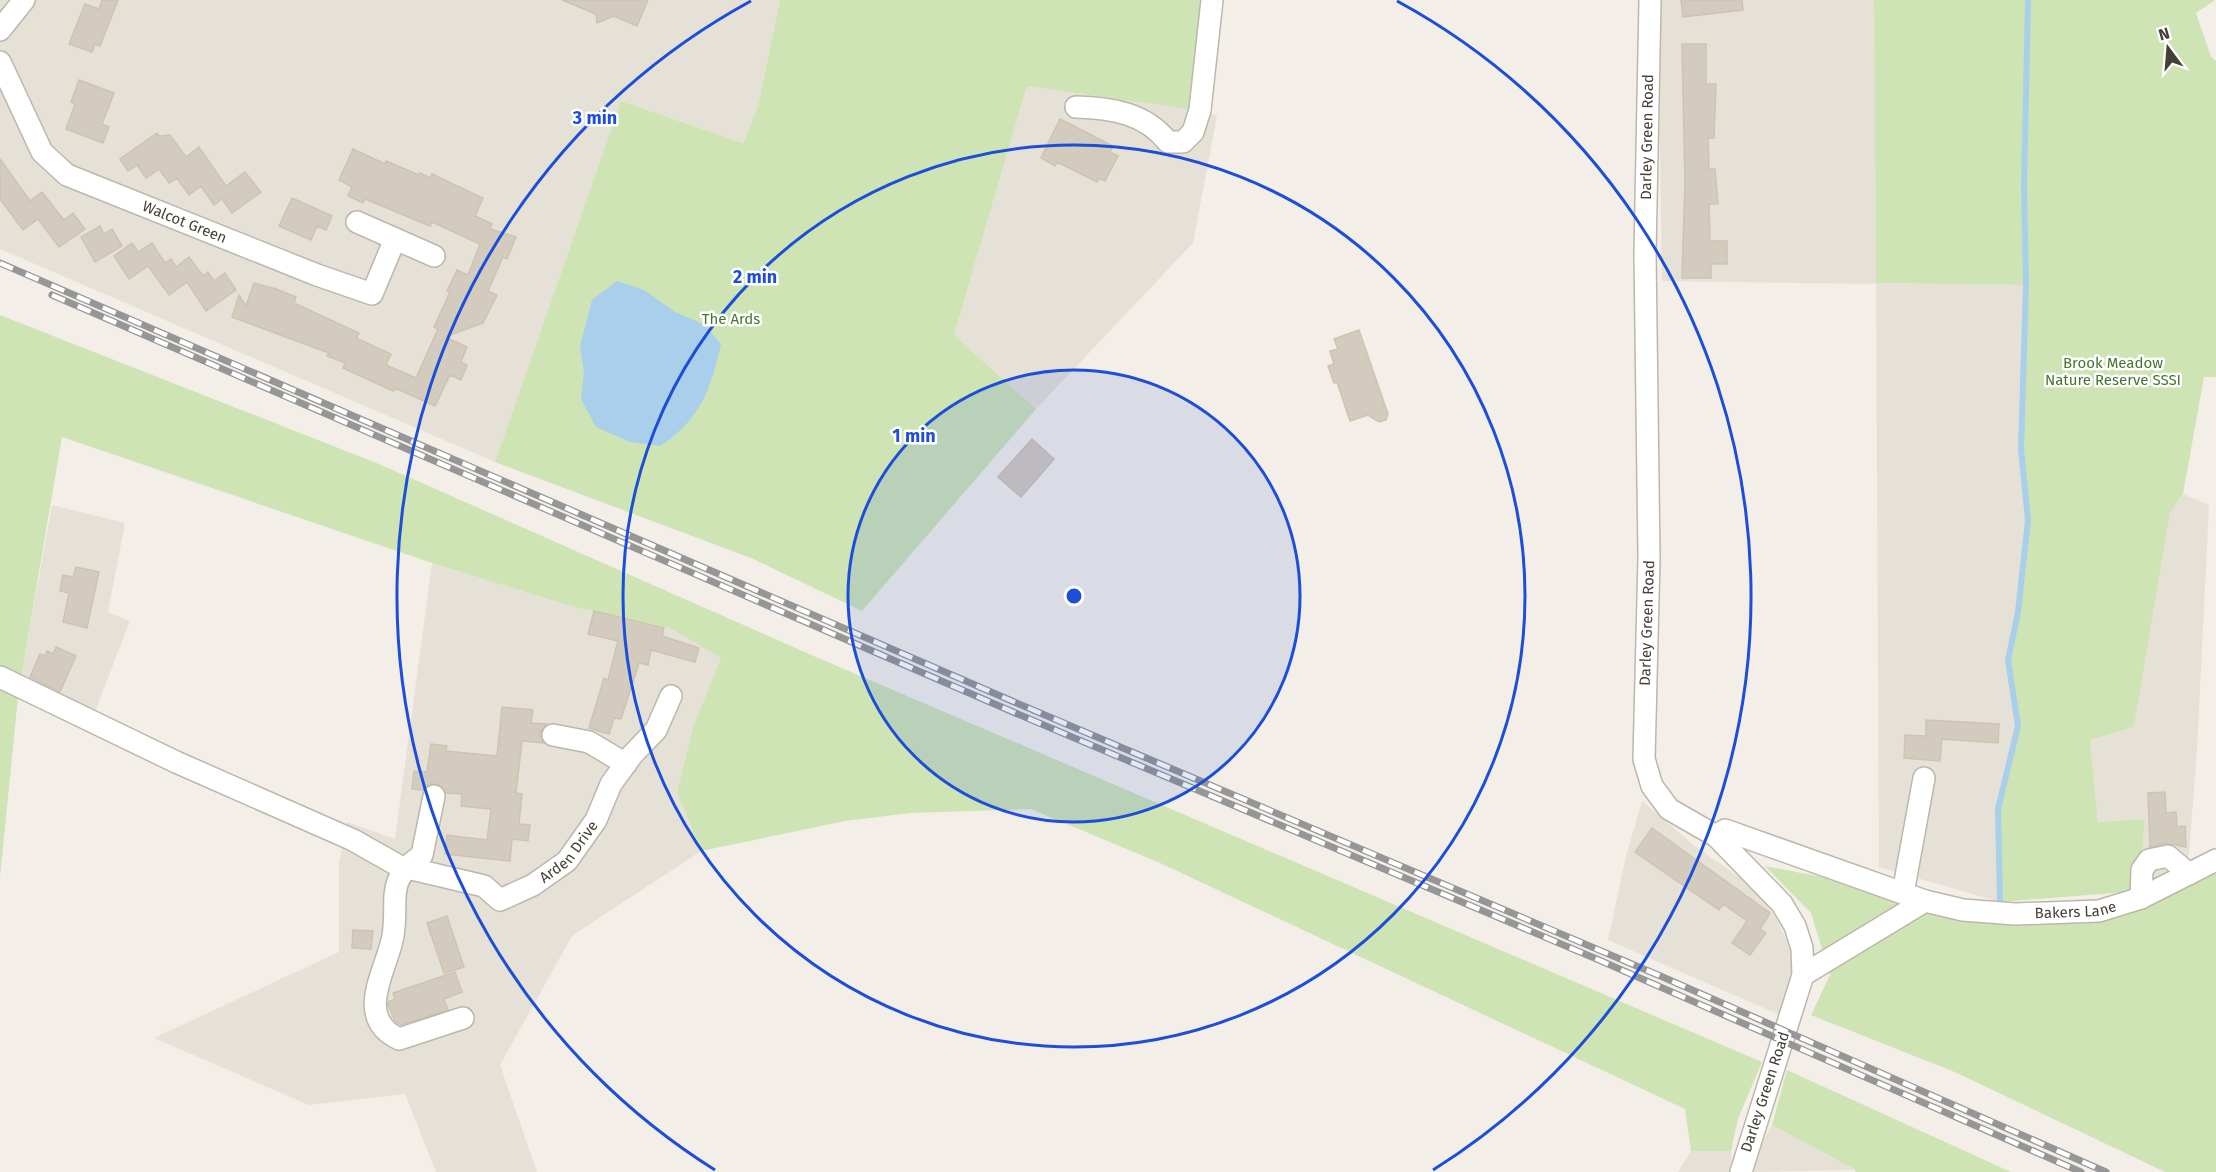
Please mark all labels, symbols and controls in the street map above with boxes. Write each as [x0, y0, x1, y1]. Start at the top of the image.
north arrow [2138, 18, 2198, 78]
text: N [2156, 23, 2172, 45]
street label: Darley Green Road [1637, 74, 1657, 200]
text: 3 min [572, 107, 617, 129]
street label: Walcot Green [140, 197, 229, 247]
text: 2 min [733, 266, 777, 288]
park label: The Ards [702, 310, 760, 328]
park label: Brook Meadow Nature Reserve SSSI [2045, 354, 2181, 389]
text: 1 min [892, 425, 936, 447]
street label: Darley Green Road [1636, 560, 1658, 686]
centre of rings [1064, 586, 1084, 606]
street label: Arden Drive [536, 817, 602, 887]
street label: Bakers Lane [2034, 897, 2119, 922]
street label: Darley Green Road [1737, 1029, 1793, 1155]

